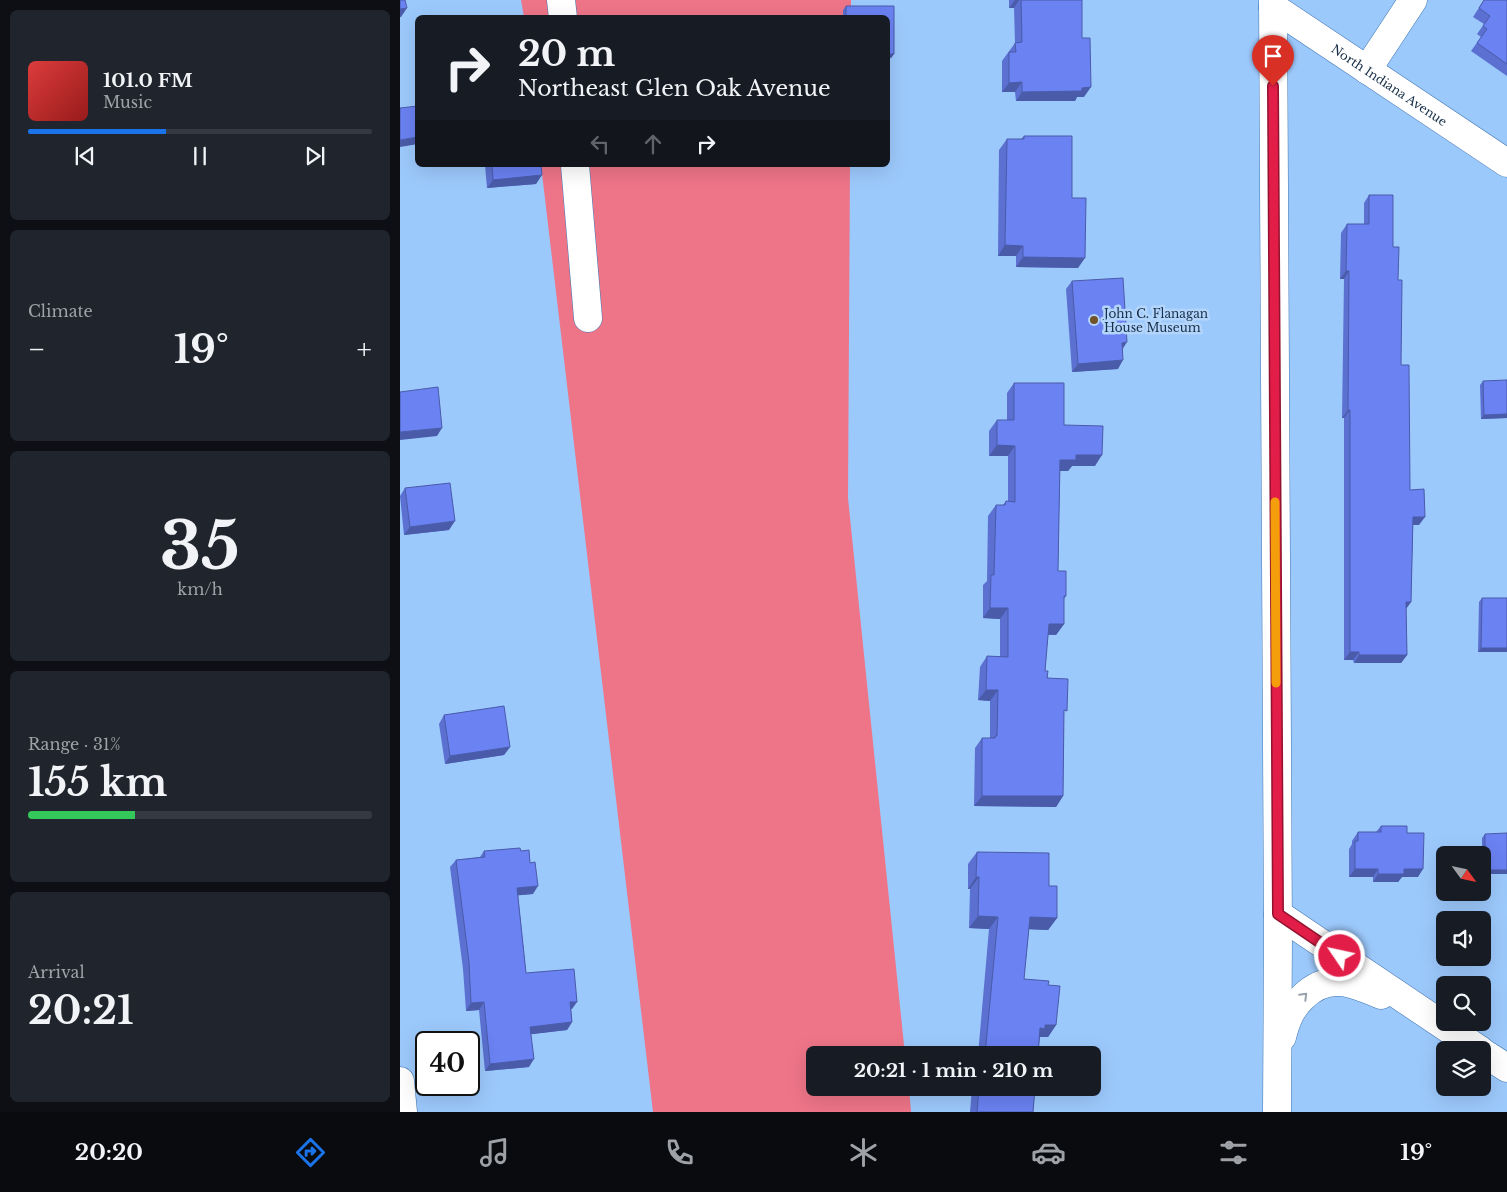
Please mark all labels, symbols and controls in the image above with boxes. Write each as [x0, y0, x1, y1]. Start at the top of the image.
text: 20 m [518, 32, 615, 75]
icon: right [435, 35, 500, 100]
pin [1252, 35, 1294, 86]
street label: North Indiana Avenue [1329, 41, 1450, 129]
icon: arrive [1259, 42, 1287, 70]
text: 101.0 FM [103, 69, 193, 92]
text: Northeast Glen Oak Avenue [518, 75, 831, 102]
text: Music [103, 92, 152, 112]
icon: left [586, 130, 614, 158]
icon: ahead [639, 130, 667, 158]
icon: right [692, 130, 720, 158]
icon: previous [71, 142, 99, 170]
icon: pause [186, 142, 214, 170]
icon: next [301, 142, 329, 170]
text: Climate [28, 301, 93, 321]
place label: John C. Flanagan House Museum [1102, 306, 1208, 335]
marker: John C. Flanagan House Museum [1088, 314, 1100, 326]
text: 19° [174, 326, 229, 373]
text: − [28, 332, 46, 367]
text: + [357, 332, 372, 367]
text: 35 [160, 506, 240, 587]
text: km/h [177, 579, 223, 599]
text: Range · 31% [28, 734, 121, 754]
text: 155 km [28, 759, 167, 806]
north arrow [1436, 846, 1491, 901]
map controls [1436, 846, 1491, 1096]
button: sound [1436, 911, 1491, 966]
position arrow [1313, 929, 1365, 981]
text: Arrival [28, 962, 85, 982]
button: search [1436, 976, 1491, 1031]
text: 20:21 [28, 987, 134, 1034]
one-way arrow [1298, 993, 1307, 1002]
speed limit sign: 40 [415, 1031, 480, 1096]
button: layers [1436, 1041, 1491, 1096]
text: 20:21 · 1 min · 210 m [854, 1059, 1053, 1082]
icon: directions [293, 1135, 328, 1170]
icon: music [477, 1135, 512, 1170]
icon: phone [662, 1135, 697, 1170]
icon: climate [846, 1135, 881, 1170]
icon: car [1031, 1135, 1066, 1170]
icon: filters [1216, 1135, 1251, 1170]
text: 20:20 [75, 1139, 143, 1166]
text: 19° [1400, 1139, 1432, 1166]

